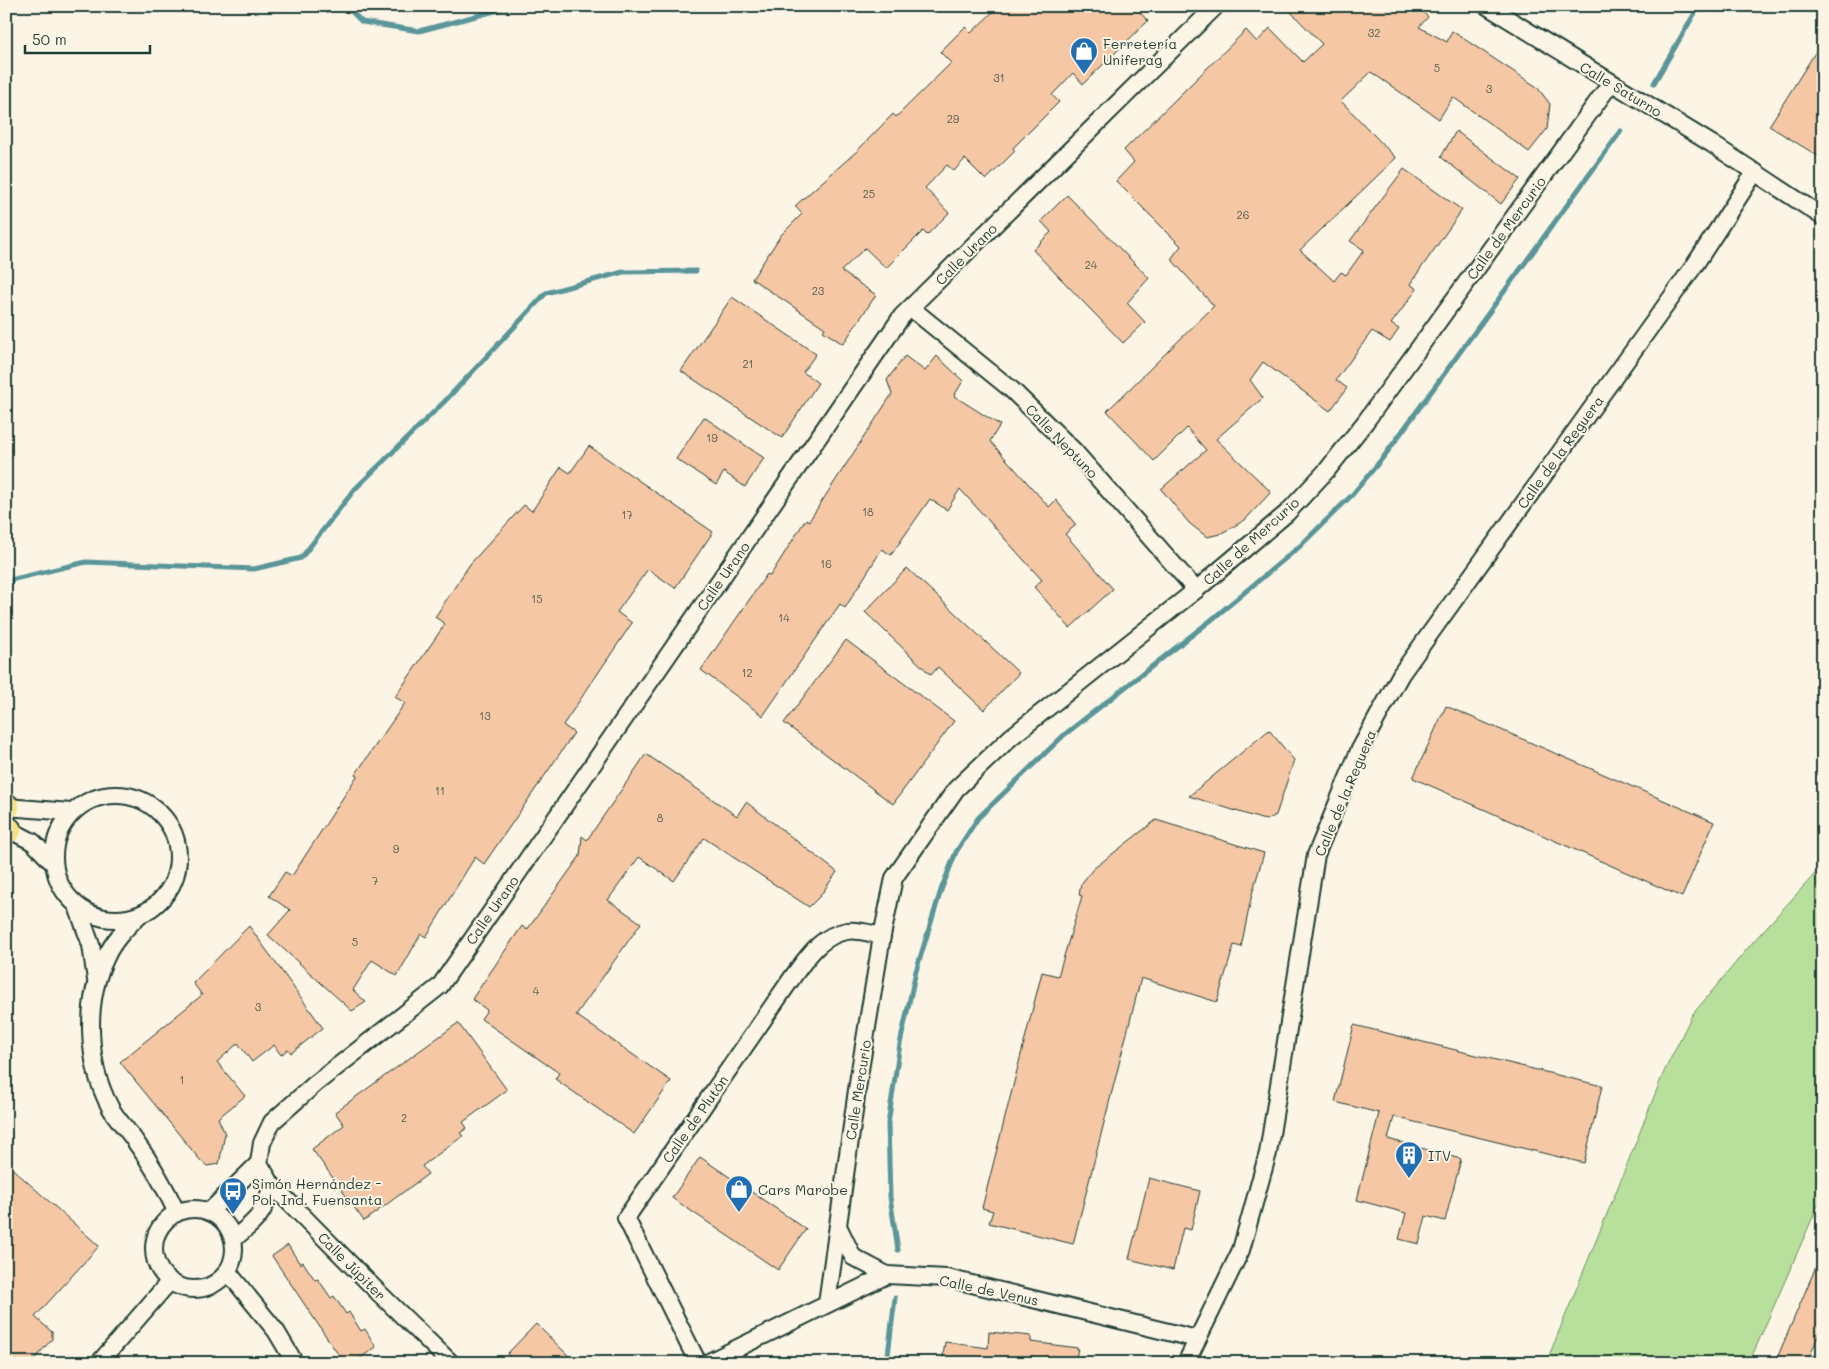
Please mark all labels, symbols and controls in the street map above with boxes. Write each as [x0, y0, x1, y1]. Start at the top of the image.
scale bar [25, 22, 150, 54]
house number: 32 [1368, 25, 1380, 40]
text: 50 m [32, 29, 67, 49]
place label: Ferretería Uniferag [1103, 34, 1177, 69]
shop icon: Ferretería Uniferag [1069, 36, 1099, 75]
street label: Calle Saturno [1577, 57, 1665, 121]
house number: 5 [1434, 60, 1440, 75]
house number: 31 [993, 70, 1005, 85]
house number: 3 [1486, 81, 1493, 96]
house number: 29 [947, 111, 960, 126]
street label: Calle de Mercurio [1462, 173, 1550, 283]
house number: 25 [863, 186, 875, 201]
house number: 26 [1237, 207, 1249, 222]
street label: Calle Urano [931, 219, 1001, 289]
house number: 24 [1085, 257, 1098, 272]
house number: 23 [812, 283, 825, 298]
house number: 21 [742, 356, 754, 371]
street label: Calle de la Reguera [1513, 392, 1607, 512]
street label: Calle Neptuno [1022, 400, 1102, 482]
house number: 19 [706, 430, 718, 445]
street label: Calle de Mercurio [1199, 493, 1303, 589]
house number: 18 [862, 504, 874, 519]
house number: 17 [621, 507, 633, 522]
street label: Calle Urano [692, 538, 754, 614]
house number: 16 [820, 556, 832, 571]
house number: 15 [531, 591, 543, 606]
house number: 14 [778, 610, 790, 625]
house number: 12 [741, 665, 753, 680]
house number: 13 [479, 708, 491, 723]
street label: Calle de la Reguera [1310, 727, 1380, 859]
house number: 11 [435, 783, 445, 798]
house number: 8 [657, 810, 664, 825]
house number: 9 [393, 841, 400, 856]
street label: Calle Urano [461, 872, 523, 948]
house number: 7 [372, 873, 378, 888]
house number: 5 [352, 934, 358, 949]
house number: 4 [533, 983, 540, 998]
house number: 3 [255, 999, 262, 1014]
street label: Calle Mercurio [841, 1039, 875, 1141]
street label: Calle de Plutón [658, 1071, 732, 1167]
house number: 1 [180, 1072, 184, 1087]
house number: 2 [401, 1110, 407, 1125]
building icon: ITV [1394, 1140, 1424, 1179]
place label: ITV [1428, 1146, 1451, 1165]
place label: Simón Hernández - Pol. Ind. Fuensanta [252, 1174, 382, 1209]
shop icon: Cars Marobe [724, 1174, 754, 1213]
bus stop icon: Simón Hernández - Pol. Ind. Fuensanta [218, 1176, 248, 1215]
place label: Cars Marobe [758, 1180, 848, 1199]
street label: Calle Júpiter [314, 1228, 390, 1304]
street label: Calle de Venus [938, 1270, 1040, 1310]

